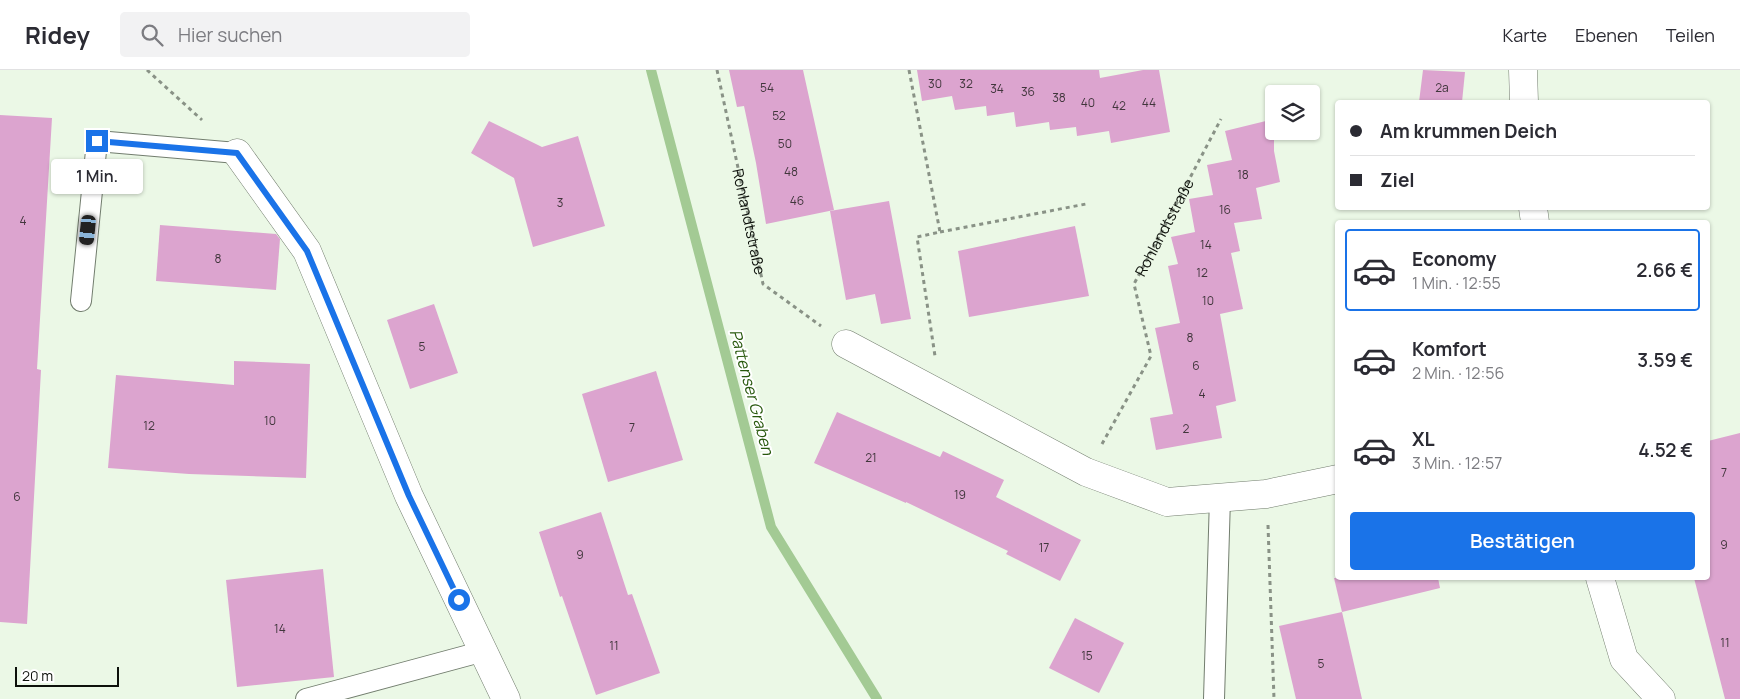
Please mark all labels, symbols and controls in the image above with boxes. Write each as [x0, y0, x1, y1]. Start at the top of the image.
search box [120, 12, 470, 57]
text: Ridey [25, 18, 90, 51]
icon: search [138, 21, 166, 49]
text: Hier suchen [178, 22, 282, 48]
text: Karte [1503, 23, 1547, 47]
text: Ebenen [1575, 23, 1638, 47]
text: Teilen [1666, 23, 1715, 47]
house number: 30 [928, 75, 942, 92]
house number: 32 [959, 75, 973, 92]
house number: 54 [760, 79, 774, 96]
house number: 2a [1435, 79, 1449, 96]
house number: 34 [990, 80, 1004, 97]
house number: 36 [1021, 83, 1035, 100]
map controls [1265, 85, 1320, 140]
button: layers [1265, 85, 1320, 140]
house number: 38 [1052, 89, 1066, 106]
house number: 40 [1081, 94, 1095, 111]
house number: 44 [1142, 94, 1156, 111]
house number: 42 [1112, 97, 1126, 114]
house number: 52 [772, 107, 786, 124]
text: Am krummen Deich [1380, 118, 1557, 144]
route end [86, 130, 108, 152]
house number: 50 [778, 135, 792, 152]
callout: 1 Min. [51, 158, 143, 194]
house number: 48 [784, 163, 798, 180]
text: 1 Min. [76, 165, 118, 187]
house number: 18 [1237, 166, 1249, 183]
street label: Rohlandtstraße [728, 167, 771, 277]
text: Ziel [1380, 167, 1415, 193]
street label: Rohlandtstraße [1130, 174, 1199, 280]
house number: 46 [790, 192, 804, 209]
house number: 3 [557, 194, 563, 211]
house number: 16 [1219, 201, 1231, 218]
house number: 4 [19, 212, 27, 229]
car [78, 214, 97, 246]
house number: 14 [1200, 236, 1212, 253]
text: Economy [1412, 246, 1496, 272]
icon: car [1352, 248, 1397, 293]
house number: 8 [215, 250, 222, 267]
text: 2.66 € [1636, 257, 1693, 283]
house number: 12 [1196, 264, 1208, 281]
text: 1 Min. · 12:55 [1412, 272, 1501, 294]
house number: 10 [1202, 292, 1214, 309]
water label: Pattenser Graben [725, 327, 779, 458]
house number: 8 [1187, 329, 1194, 346]
text: Komfort [1412, 336, 1487, 362]
house number: 5 [419, 338, 426, 355]
icon: car [1352, 338, 1397, 383]
text: 3.59 € [1637, 347, 1693, 373]
house number: 6 [1192, 357, 1200, 374]
text: 2 Min. · 12:56 [1412, 362, 1504, 384]
house number: 4 [1198, 385, 1206, 402]
house number: 10 [264, 412, 276, 429]
house number: 12 [143, 417, 155, 434]
house number: 7 [629, 419, 635, 436]
house number: 2 [1183, 420, 1190, 437]
text: XL [1412, 426, 1435, 452]
icon: car [1352, 428, 1397, 473]
text: 4.52 € [1638, 437, 1693, 463]
house number: 21 [865, 449, 877, 466]
text: 3 Min. · 12:57 [1412, 452, 1502, 474]
house number: 7 [1721, 464, 1727, 481]
house number: 19 [954, 486, 966, 503]
house number: 6 [13, 488, 21, 505]
button: Bestätigen [1350, 512, 1695, 570]
house number: 9 [1720, 536, 1728, 553]
house number: 17 [1039, 539, 1049, 556]
house number: 9 [576, 546, 584, 563]
route start [448, 589, 470, 611]
house number: 14 [274, 620, 286, 637]
house number: 11 [1720, 634, 1730, 651]
house number: 11 [609, 637, 619, 654]
house number: 15 [1081, 647, 1093, 664]
house number: 5 [1318, 655, 1325, 672]
scale bar [15, 664, 119, 687]
text: 20 m [22, 666, 53, 685]

